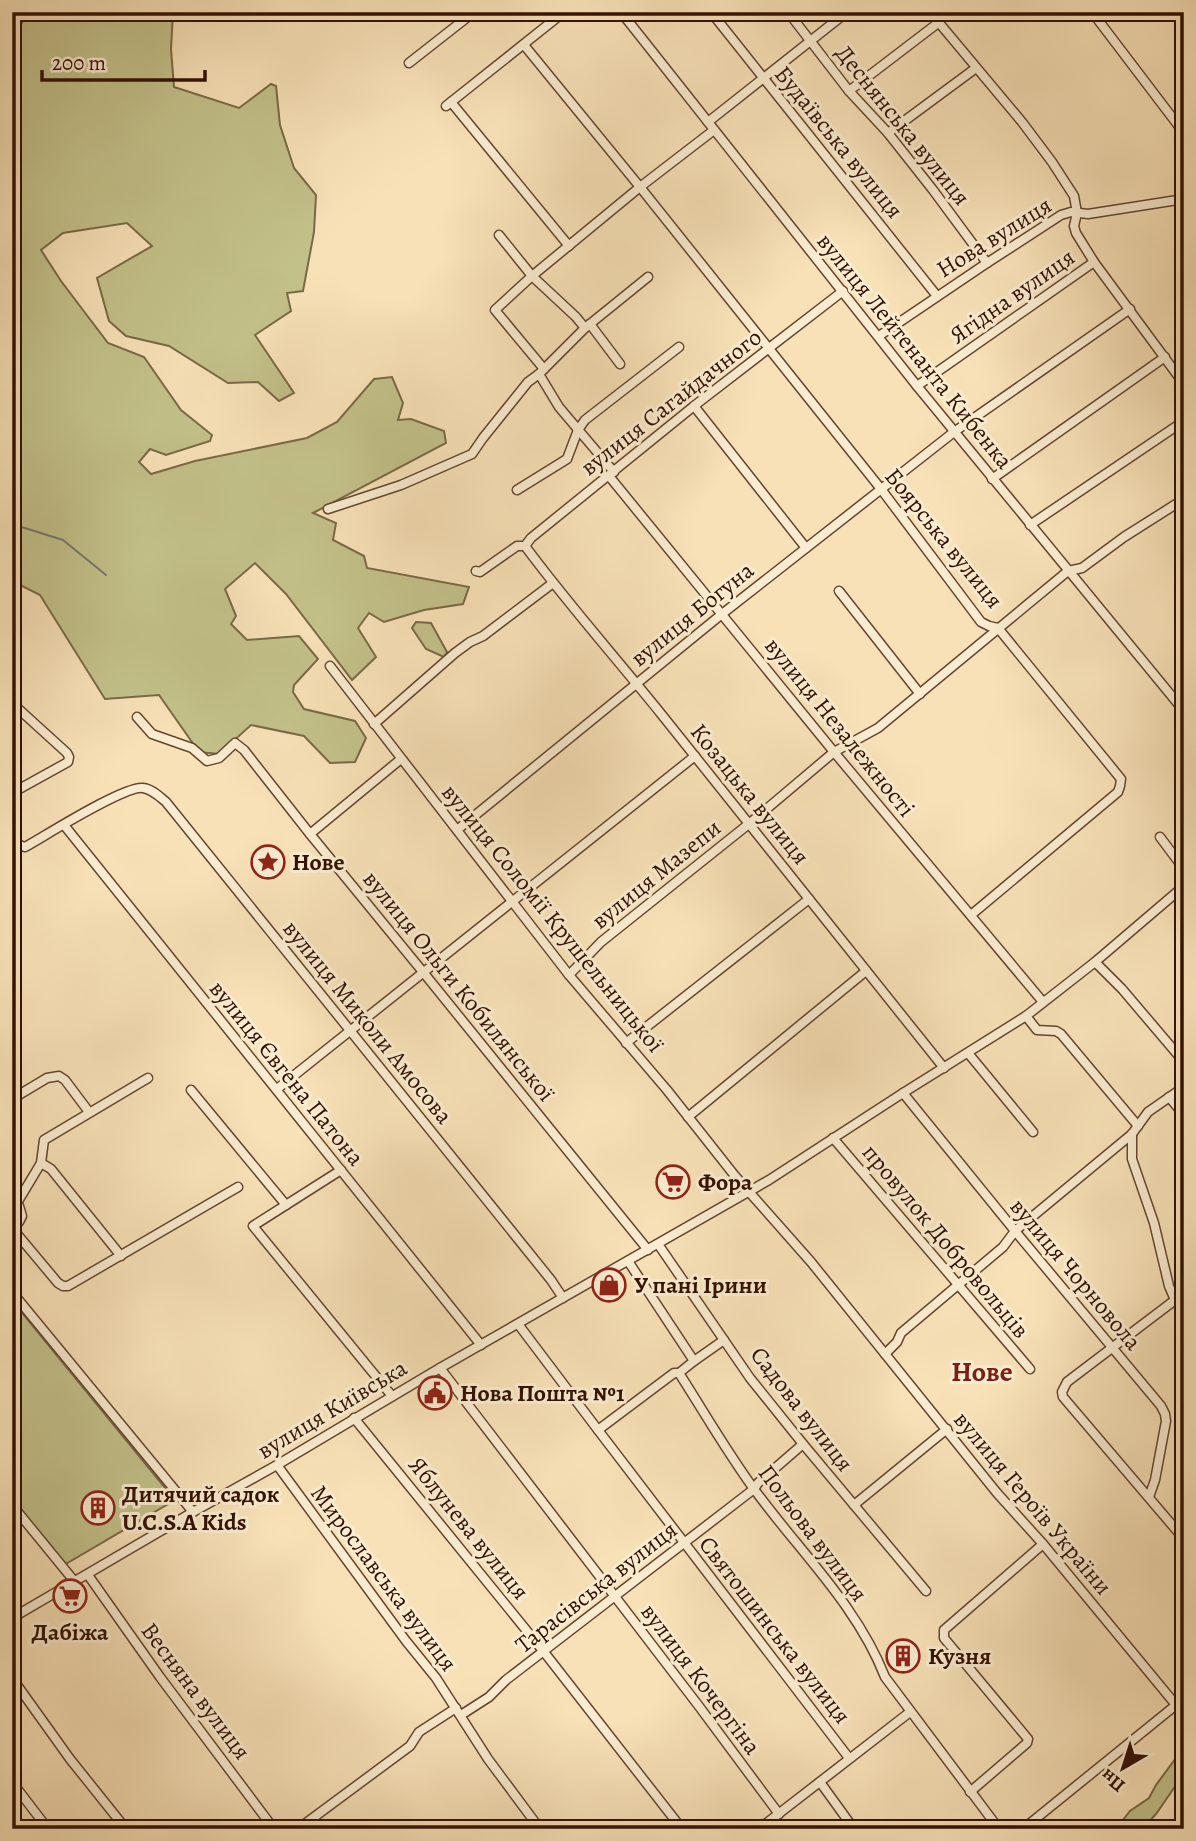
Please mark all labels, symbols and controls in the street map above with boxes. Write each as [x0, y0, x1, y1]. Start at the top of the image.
scale bar [42, 38, 205, 82]
street label: Деснянська вулиця [828, 38, 978, 212]
text: 200 m [52, 49, 106, 77]
street label: Будаївська вулиця [767, 59, 911, 225]
street label: Нова вулиця [930, 189, 1058, 285]
street label: вулиця Лейтенанта Кибенка [810, 226, 1020, 476]
street label: Ягідна вулиця [943, 241, 1081, 351]
street label: вулиця Сагайдачного [574, 321, 768, 483]
street label: Боярська вулиця [877, 461, 1011, 615]
street label: вулиця Богуна [624, 554, 760, 674]
street label: вулиця Незалежності [758, 631, 922, 823]
street label: Козацька вулиця [683, 717, 817, 871]
street label: вулиця Соломії Крушельницької [435, 777, 672, 1059]
street label: вулиця Мазепи [585, 812, 727, 936]
place icon: Нове [249, 843, 287, 881]
place label: Нове [292, 846, 345, 878]
street label: вулиця Ольги Кобилянської [356, 864, 562, 1108]
street label: вулиця Миколи Амосова [276, 913, 460, 1131]
street label: вулиця Євгена Патона [202, 974, 372, 1172]
street label: провулок Добровольців [855, 1137, 1037, 1345]
supermarket icon: Фора [654, 1163, 692, 1201]
place label: Фора [698, 1166, 753, 1198]
street label: вулиця Чорновола [1003, 1191, 1149, 1357]
shop icon: У пані Ірини [590, 1266, 628, 1304]
place label: У пані Ірини [634, 1269, 767, 1301]
street label: Садова вулиця [743, 1340, 861, 1478]
street label: вулиця Київська [251, 1352, 413, 1466]
district label: Нове [951, 1353, 1013, 1391]
public building icon: Нова Пошта №1 [416, 1374, 454, 1412]
place label: Нова Пошта №1 [460, 1377, 625, 1409]
street label: вулиця Героїв України [947, 1404, 1119, 1602]
street label: Яблунева вулиця [401, 1450, 537, 1606]
street label: Польова вулиця [751, 1458, 875, 1608]
place label: Дитячий садок U.C.S.A Kids [122, 1478, 280, 1538]
street label: Мирославська вулиця [303, 1478, 465, 1678]
building icon: Дитячий садок U.C.S.A Kids [79, 1489, 117, 1527]
street label: Тарасівська вулиця [508, 1514, 684, 1660]
street label: Святошинська вулиця [692, 1530, 858, 1730]
supermarket icon: Дабіжа [51, 1577, 89, 1615]
street label: вулиця Кочергіна [634, 1597, 768, 1761]
place label: Дабіжа [31, 1616, 109, 1648]
street label: Весняна вулиця [134, 1616, 258, 1766]
building icon: Кузня [884, 1637, 922, 1675]
place label: Кузня [928, 1640, 991, 1672]
north arrow [1088, 1732, 1158, 1802]
text: Пн [1095, 1763, 1131, 1798]

